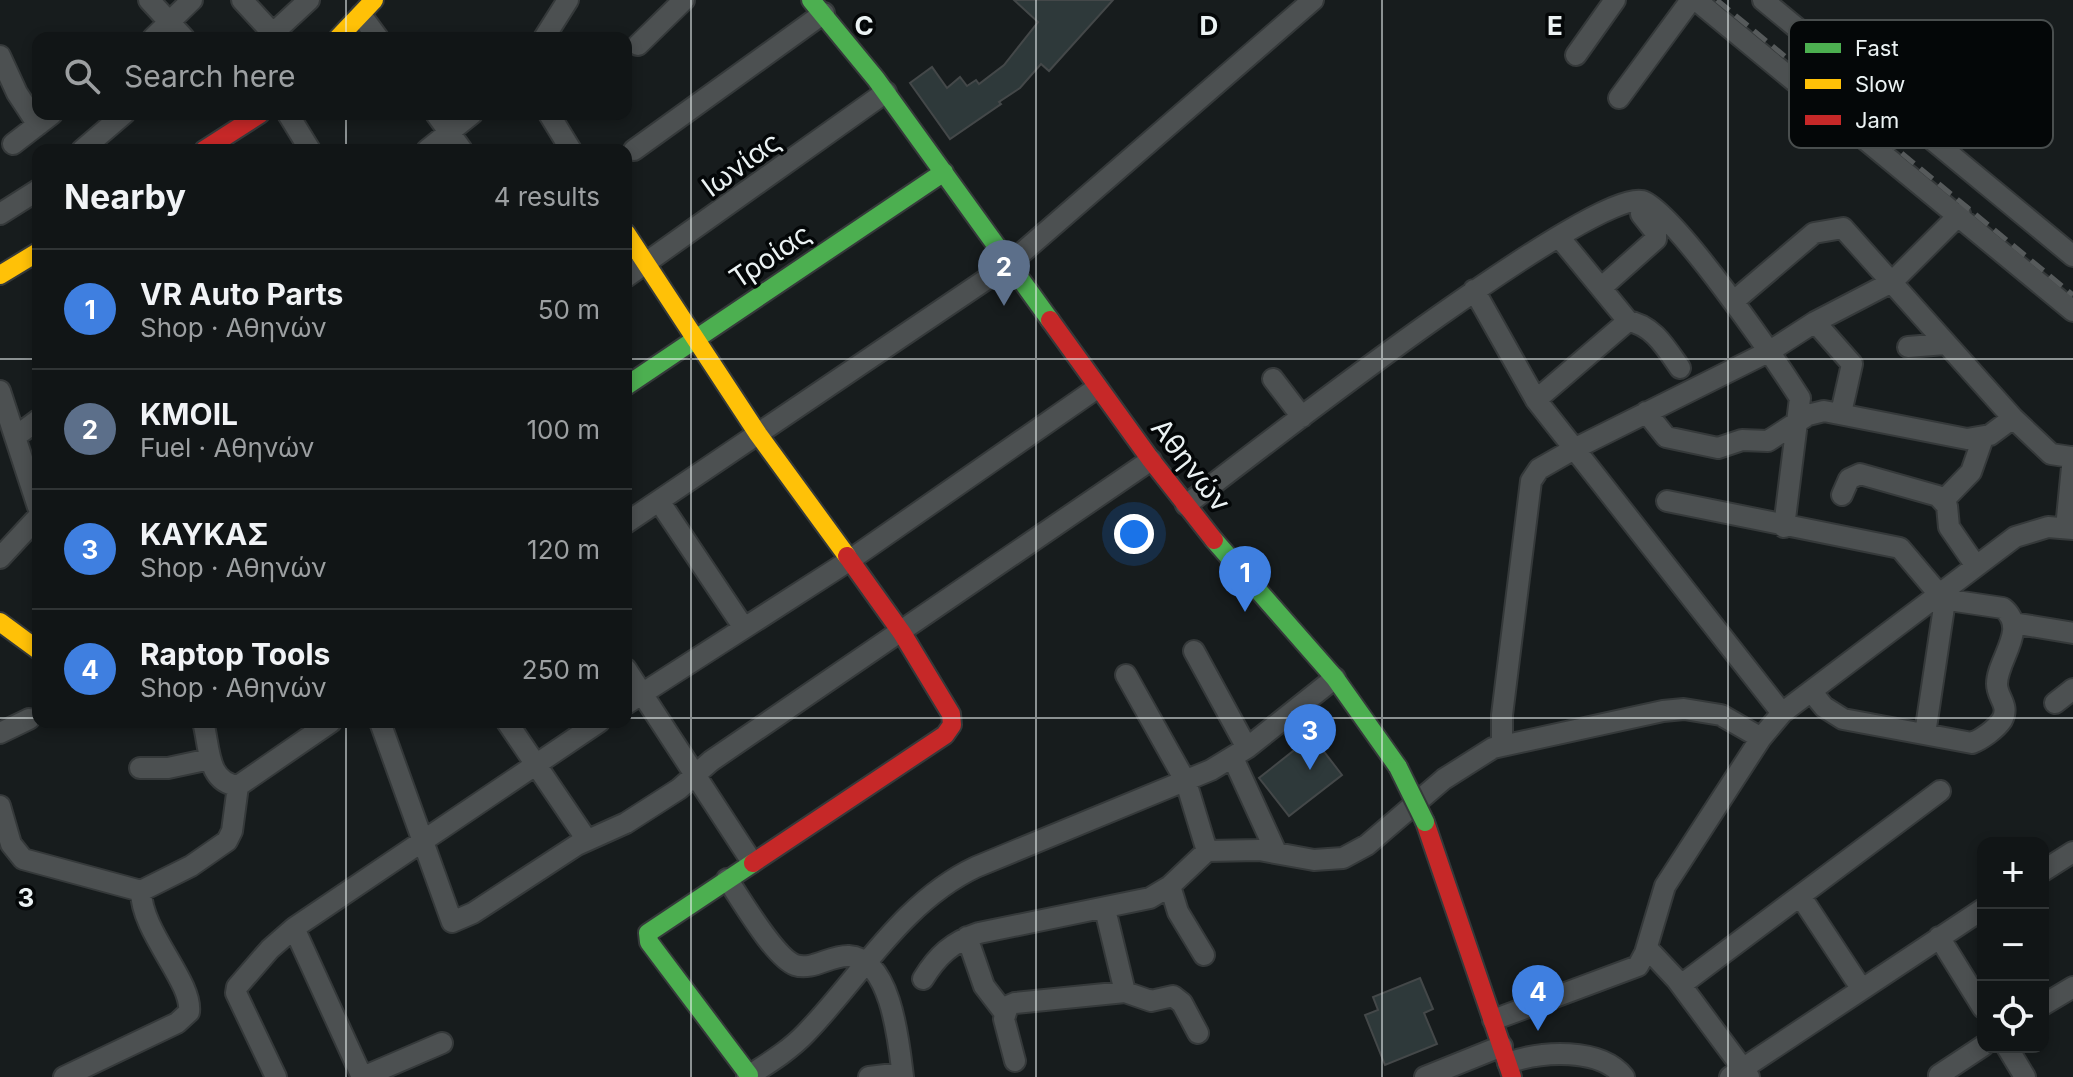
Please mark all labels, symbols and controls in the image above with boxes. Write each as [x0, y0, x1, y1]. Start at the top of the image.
text: C [854, 10, 874, 41]
text: D [1200, 10, 1218, 41]
text: E [1547, 10, 1563, 41]
legend [1789, 20, 2053, 148]
search box [32, 32, 632, 120]
text: Fast [1855, 35, 1899, 61]
icon: search [60, 54, 104, 98]
text: Search here [124, 58, 296, 94]
text: Slow [1855, 71, 1905, 97]
text: Jam [1855, 107, 1899, 133]
street label: Ιωνίας [695, 124, 787, 204]
text: Nearby [64, 176, 186, 217]
text: 4 results [494, 181, 600, 212]
street label: Τροίας [723, 217, 817, 295]
pin: 2 [978, 240, 1030, 306]
text: VR Auto Parts [140, 276, 343, 312]
text: 1 [84, 294, 96, 325]
text: 50 m [538, 294, 600, 325]
text: Shop · Αθηνών [140, 312, 327, 343]
text: KMOIL [140, 396, 238, 432]
street label: Αθηνών [1144, 412, 1238, 518]
text: 2 [82, 414, 98, 445]
text: 100 m [527, 414, 600, 445]
text: Fuel · Αθηνών [140, 432, 314, 463]
your location [1114, 514, 1154, 554]
text: ΚΑΥΚΑΣ [140, 516, 268, 552]
text: 3 [82, 534, 98, 565]
text: 120 m [527, 534, 600, 565]
pin: 1 [1219, 546, 1271, 612]
text: Shop · Αθηνών [140, 552, 327, 583]
text: Raptop Tools [140, 636, 330, 672]
text: 4 [81, 654, 99, 685]
text: 250 m [522, 654, 600, 685]
text: Shop · Αθηνών [140, 672, 327, 703]
pin: 3 [1284, 704, 1336, 770]
map controls [1977, 837, 2049, 1053]
button: + [1977, 837, 2049, 909]
text: 3 [18, 882, 34, 913]
button: − [1977, 909, 2049, 981]
pin: 4 [1512, 965, 1564, 1031]
button: locate [1977, 981, 2049, 1053]

